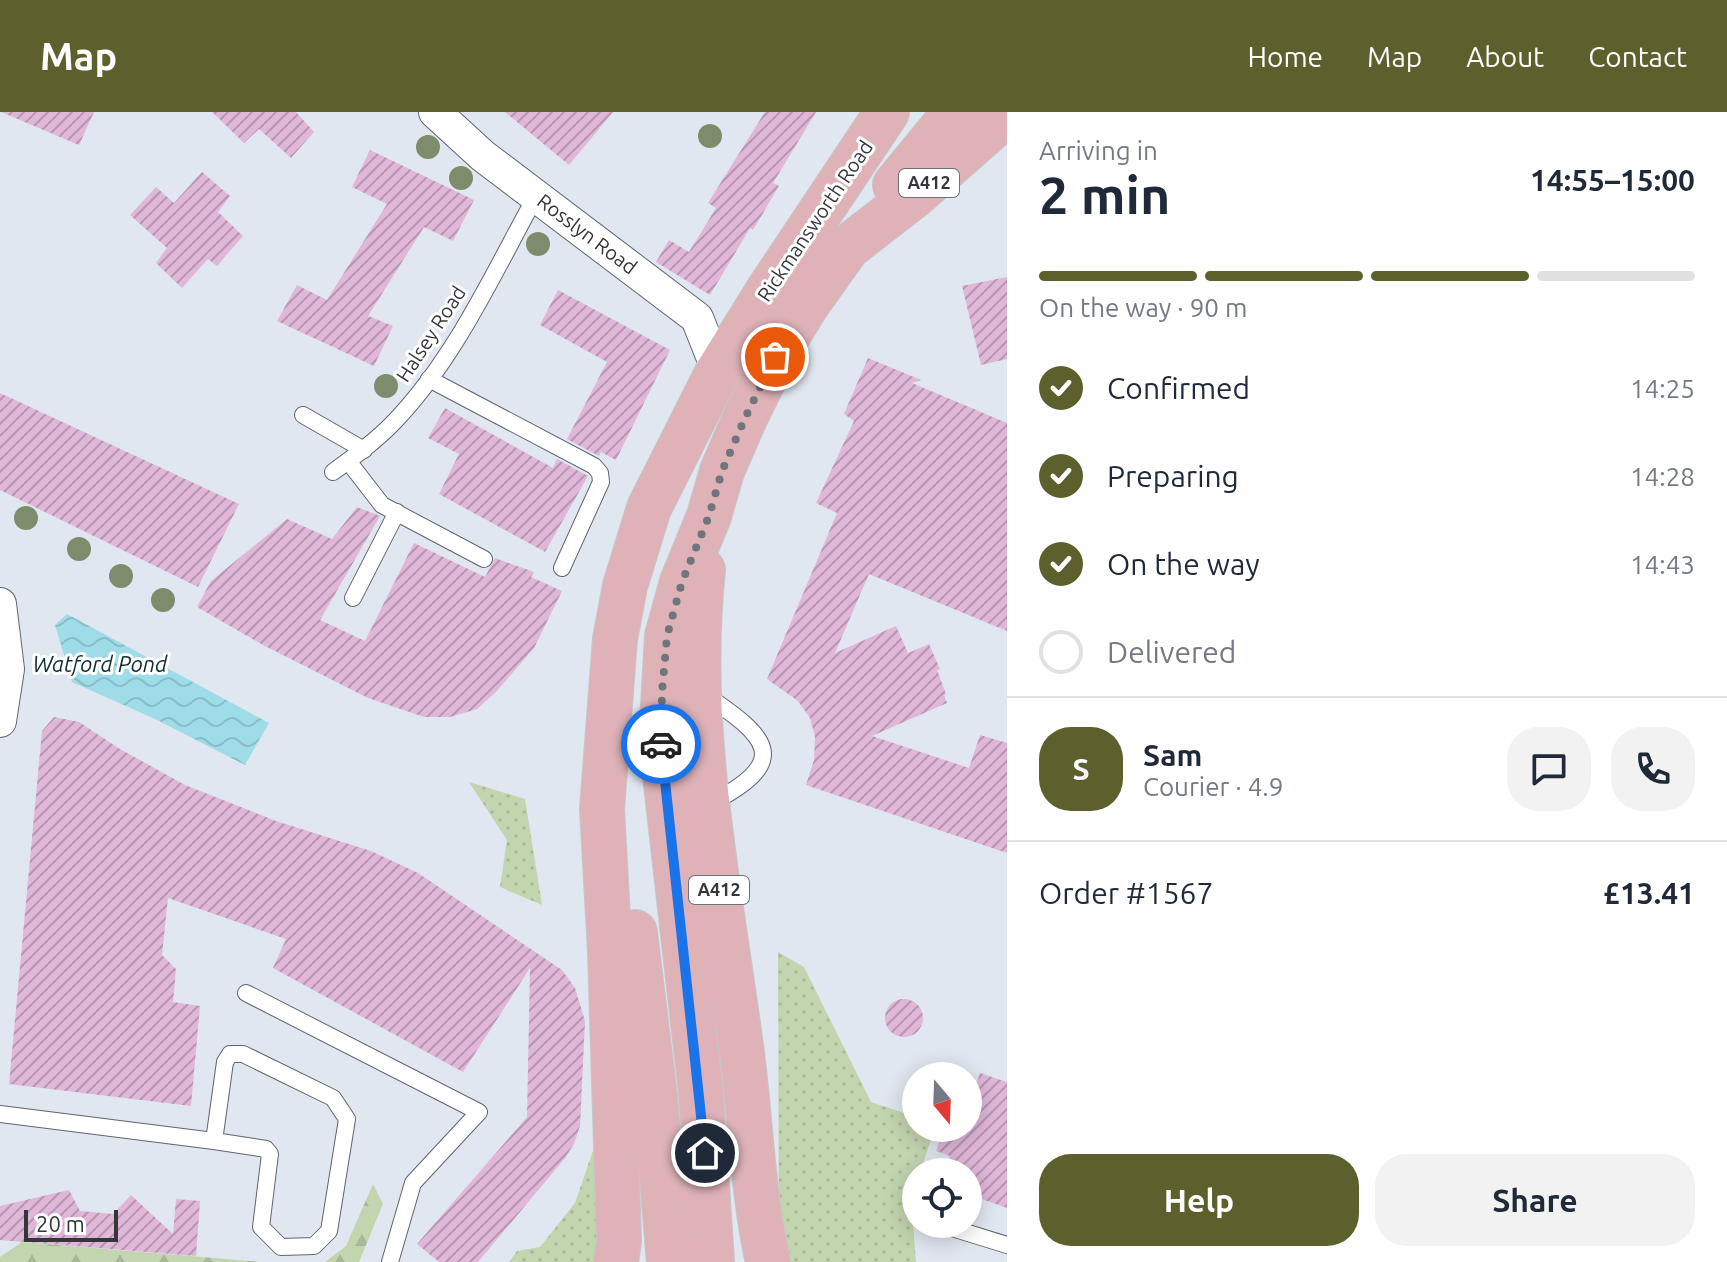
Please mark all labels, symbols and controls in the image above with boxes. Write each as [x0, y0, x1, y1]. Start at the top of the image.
text: Map [40, 35, 117, 77]
text: Home [1248, 41, 1323, 72]
text: Map [1367, 41, 1422, 72]
text: About [1466, 41, 1544, 72]
text: Contact [1588, 41, 1687, 72]
street label: Rickmansworth Road [752, 136, 877, 306]
text: Arriving in [1039, 136, 1158, 165]
text: 14:55–15:00 [1530, 163, 1695, 197]
text: 2 min [1039, 166, 1170, 224]
road number: A412 [899, 169, 959, 197]
street label: Rosslyn Road [533, 189, 642, 278]
street label: Halsey Road [391, 282, 470, 386]
text: On the way · 90 m [1039, 293, 1247, 322]
pin [741, 323, 809, 391]
icon: bag [753, 335, 797, 379]
icon: check [1039, 366, 1083, 410]
text: Confirmed [1107, 371, 1250, 405]
text: 14:25 [1630, 374, 1695, 403]
icon: check [1039, 454, 1083, 498]
text: Preparing [1107, 459, 1239, 493]
text: 14:28 [1630, 462, 1695, 491]
icon: check [1039, 542, 1083, 586]
text: On the way [1107, 547, 1260, 581]
text: 14:43 [1630, 550, 1695, 579]
text: Delivered [1107, 635, 1236, 669]
water label: Watford Pond [33, 651, 168, 677]
courier [621, 704, 701, 784]
icon: car [639, 722, 683, 766]
button: chat [1507, 727, 1591, 811]
button: phone [1611, 727, 1695, 811]
text: Sam [1143, 738, 1202, 772]
text: S [1072, 752, 1090, 786]
text: Courier · 4.9 [1143, 772, 1283, 801]
road number: A412 [689, 876, 749, 904]
text: Order #1567 [1039, 876, 1213, 910]
text: £13.41 [1603, 876, 1695, 910]
north arrow [902, 1062, 982, 1142]
map controls [902, 1062, 982, 1238]
pin [671, 1119, 739, 1187]
icon: home [683, 1131, 727, 1175]
button: Help [1039, 1154, 1359, 1246]
button: Share [1375, 1154, 1695, 1246]
button: locate [902, 1158, 982, 1238]
scale bar [24, 1206, 118, 1242]
text: 20 m [36, 1211, 85, 1236]

